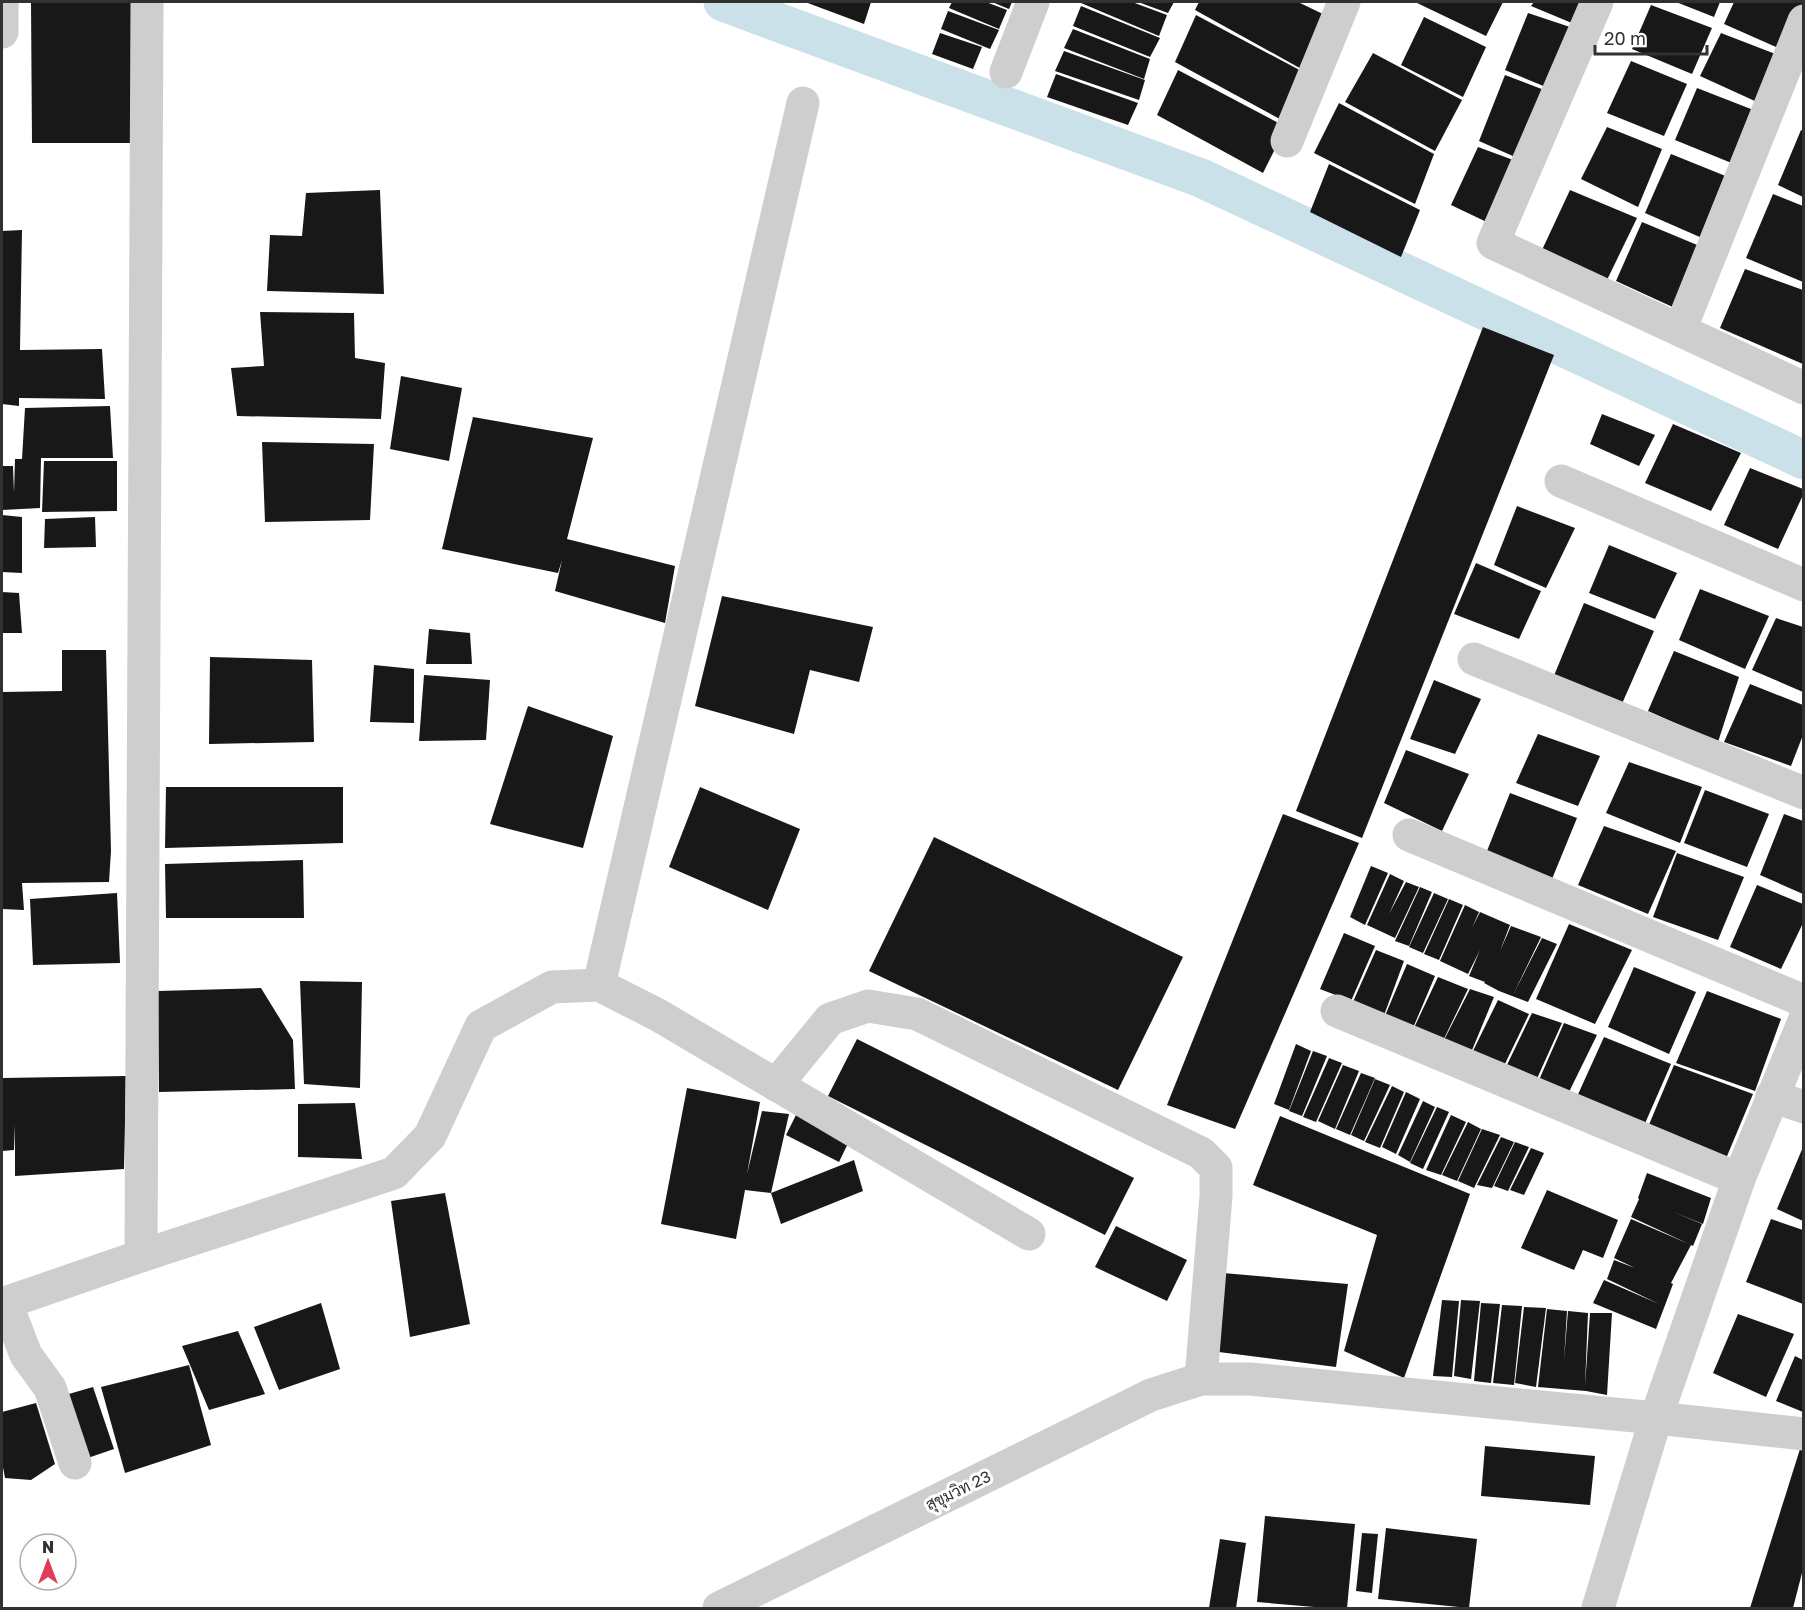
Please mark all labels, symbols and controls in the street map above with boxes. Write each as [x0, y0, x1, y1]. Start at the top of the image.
scale bar [1595, 18, 1708, 56]
text: 20 m [1604, 27, 1646, 49]
street label: สุขุมวิท 23 [922, 1466, 995, 1516]
north arrow [18, 1532, 78, 1592]
text: N [42, 1537, 54, 1557]

